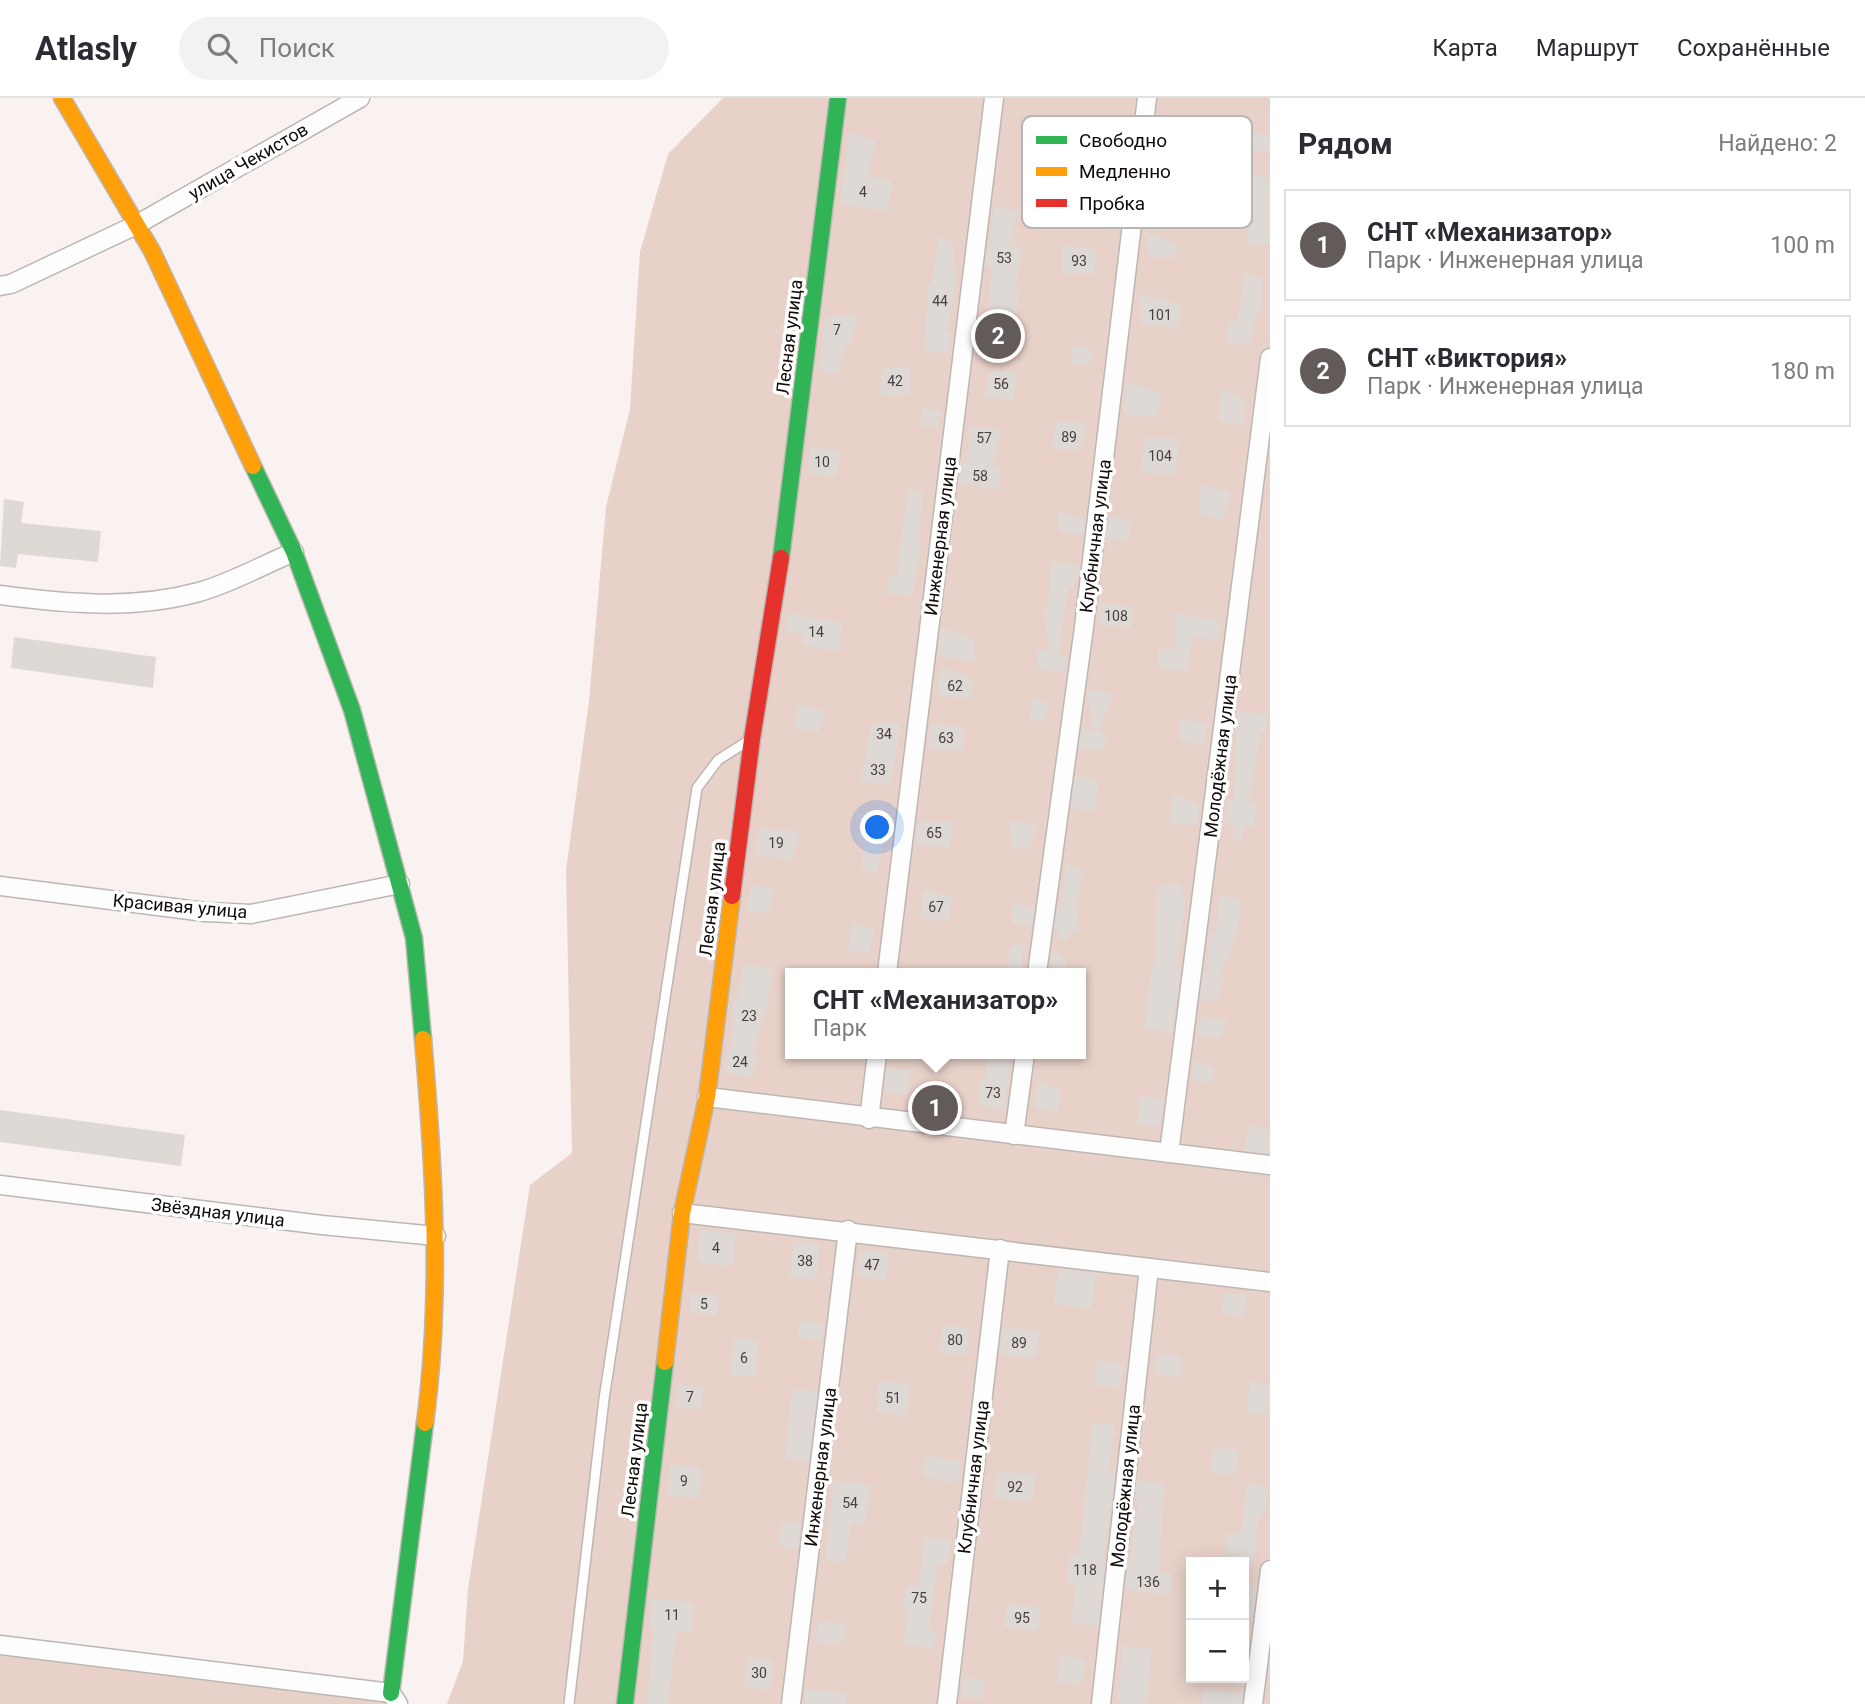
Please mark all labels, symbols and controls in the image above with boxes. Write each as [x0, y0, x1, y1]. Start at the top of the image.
search box [179, 17, 669, 80]
text: Atlasly [35, 29, 137, 68]
icon: search [203, 29, 241, 67]
text: Поиск [259, 33, 335, 63]
text: Карта [1432, 34, 1498, 62]
text: Маршрут [1536, 34, 1639, 62]
text: Сохранённые [1677, 34, 1830, 62]
legend [1022, 116, 1252, 228]
street label: улица Чекистов [185, 118, 311, 204]
text: Рядом [1298, 126, 1393, 161]
text: Свободно [1079, 129, 1167, 152]
text: Найдено: 2 [1718, 130, 1837, 157]
text: Медленно [1079, 160, 1171, 183]
house number: 4 [859, 184, 867, 200]
text: Пробка [1079, 192, 1145, 215]
text: СНТ «Механизатор» [1367, 217, 1613, 247]
text: 1 [1316, 232, 1330, 259]
text: 100 m [1770, 232, 1835, 259]
text: Парк · Инженерная улица [1367, 247, 1644, 274]
house number: 53 [996, 250, 1012, 266]
house number: 93 [1071, 253, 1087, 269]
street label: Лесная улица [772, 278, 806, 396]
house number: 44 [932, 293, 948, 309]
house number: 101 [1148, 307, 1172, 323]
pin: 2 [975, 310, 1021, 362]
house number: 7 [833, 322, 841, 338]
text: СНТ «Виктория» [1367, 343, 1567, 373]
text: 2 [1316, 358, 1330, 385]
text: 180 m [1770, 358, 1835, 385]
house number: 42 [887, 373, 903, 389]
text: Парк · Инженерная улица [1367, 373, 1644, 400]
house number: 56 [993, 376, 1009, 392]
house number: 89 [1061, 429, 1077, 445]
house number: 57 [976, 430, 992, 446]
house number: 104 [1148, 448, 1172, 464]
house number: 10 [814, 454, 830, 470]
street label: Инженерная улица [920, 455, 960, 617]
street label: Клубничная улица [1075, 458, 1115, 614]
house number: 58 [972, 468, 988, 484]
house number: 108 [1104, 608, 1128, 624]
house number: 14 [808, 624, 824, 640]
street label: Молодёжная улица [1200, 673, 1240, 839]
house number: 62 [947, 678, 963, 694]
house number: 34 [876, 726, 892, 742]
house number: 63 [938, 730, 954, 746]
house number: 33 [870, 762, 886, 778]
your location [860, 810, 894, 844]
house number: 65 [926, 825, 942, 841]
house number: 19 [768, 835, 784, 851]
street label: Лесная улица [695, 840, 729, 958]
street label: Красивая улица [112, 890, 248, 922]
house number: 67 [928, 899, 944, 915]
popup [785, 968, 1086, 1059]
text: СНТ «Механизатор» [813, 985, 1058, 1015]
house number: 23 [741, 1008, 757, 1024]
text: Парк [813, 1015, 867, 1042]
house number: 24 [732, 1054, 748, 1070]
pin: 1 [912, 1082, 958, 1134]
house number: 73 [985, 1085, 1001, 1101]
street label: Звёздная улица [150, 1193, 286, 1231]
house number: 4 [712, 1240, 720, 1256]
house number: 38 [797, 1253, 813, 1269]
house number: 47 [864, 1257, 880, 1273]
house number: 5 [700, 1296, 708, 1312]
house number: 80 [947, 1332, 963, 1348]
house number: 89 [1011, 1335, 1027, 1351]
house number: 6 [740, 1350, 748, 1366]
street label: Инженерная улица [800, 1386, 840, 1548]
house number: 7 [686, 1389, 694, 1405]
house number: 51 [885, 1390, 901, 1406]
street label: Клубничная улица [953, 1399, 993, 1555]
street label: Лесная улица [617, 1401, 651, 1519]
street label: Молодёжная улица [1106, 1403, 1144, 1569]
house number: 9 [680, 1473, 688, 1489]
house number: 92 [1007, 1479, 1023, 1495]
house number: 54 [842, 1495, 858, 1511]
map controls [1186, 1557, 1249, 1683]
button: + [1186, 1557, 1249, 1620]
house number: 118 [1073, 1562, 1097, 1578]
house number: 136 [1136, 1574, 1160, 1590]
house number: 75 [911, 1590, 927, 1606]
house number: 11 [664, 1607, 680, 1623]
house number: 95 [1014, 1610, 1030, 1626]
button: − [1186, 1620, 1249, 1683]
house number: 30 [751, 1665, 767, 1681]

